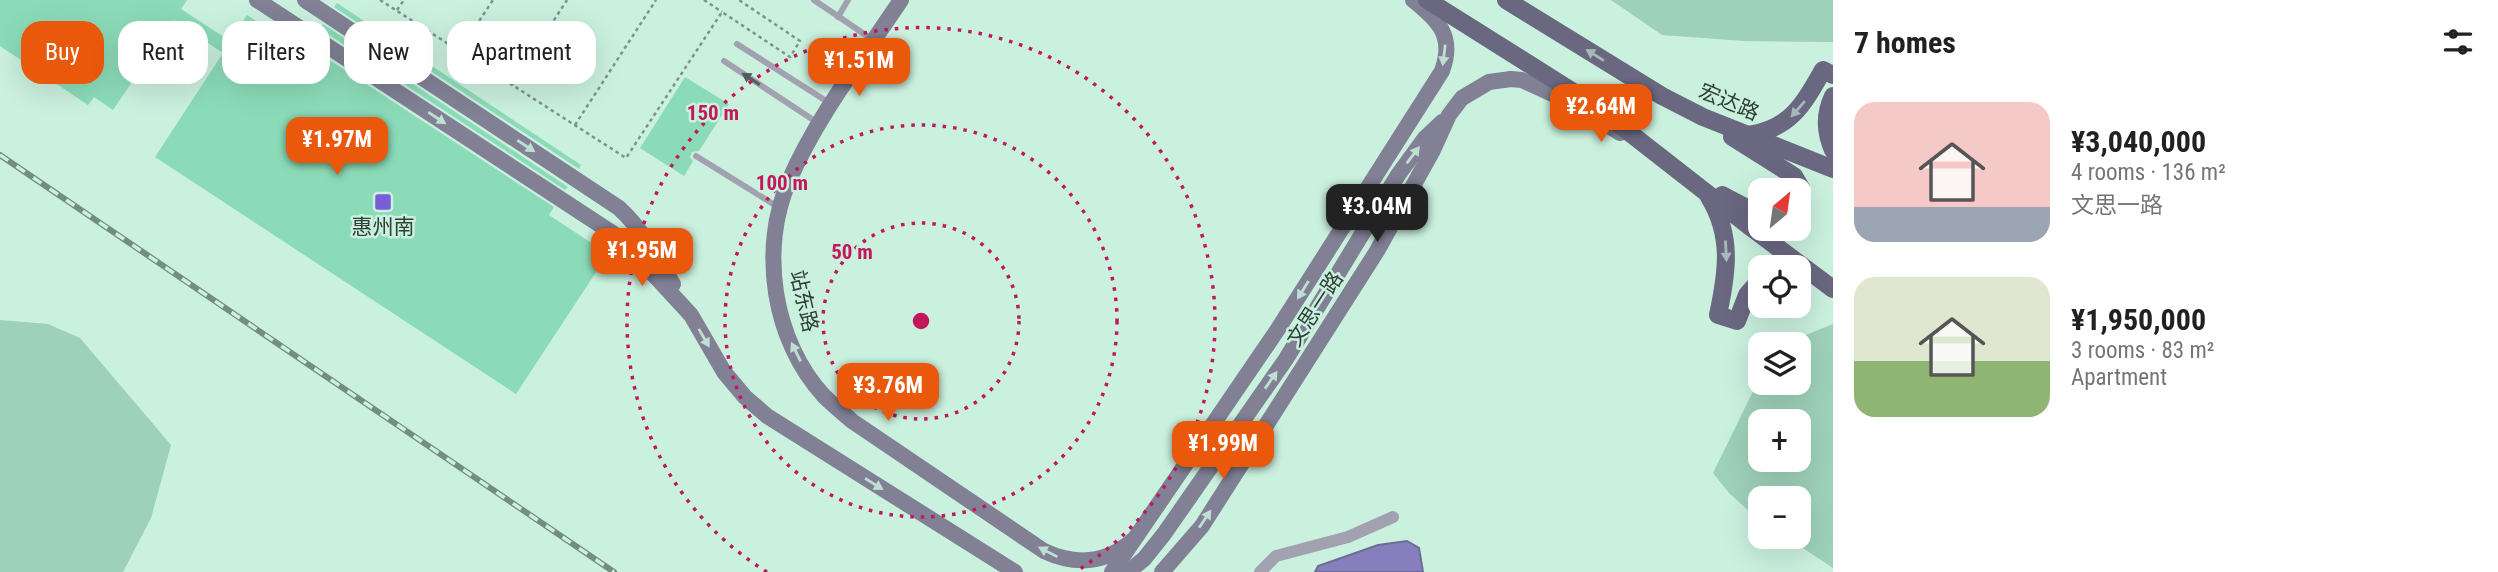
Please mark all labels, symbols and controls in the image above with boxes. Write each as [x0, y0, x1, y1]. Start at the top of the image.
chip: Buy [21, 21, 104, 84]
chip: Rent [118, 21, 208, 84]
chip: Filters [222, 21, 330, 84]
chip: New [344, 21, 433, 84]
chip: Apartment [447, 21, 596, 84]
icon: filters [2439, 23, 2477, 61]
text: 7 homes [1854, 25, 1956, 60]
pin: ¥1.51M [802, 38, 916, 98]
one-way arrow [1439, 44, 1450, 66]
text: ¥1.51M [824, 47, 894, 74]
one-way arrow [1586, 49, 1605, 62]
one-way arrow [742, 73, 761, 86]
street label: 宏达路 [1695, 79, 1763, 125]
pin: ¥2.64M [1544, 85, 1658, 144]
text: ¥2.64M [1566, 93, 1636, 120]
one-way arrow [1790, 100, 1806, 118]
text: 150 m [687, 101, 739, 125]
one-way arrow [428, 111, 447, 124]
pin: ¥1.97M [280, 118, 394, 177]
text: ¥3,040,000 [2071, 124, 2206, 159]
text: ¥1.97M [302, 126, 372, 153]
icon: home [1910, 130, 1994, 214]
one-way arrow [516, 139, 535, 152]
one-way arrow [1405, 146, 1419, 164]
text: 4 rooms · 136 m² [2071, 159, 2226, 186]
text: 100 m [756, 171, 808, 195]
north arrow [1748, 178, 1811, 242]
map controls [1748, 178, 1811, 549]
pin: ¥3.04M [1320, 184, 1434, 244]
marker: 惠州南 [373, 192, 393, 212]
text: 文思一路 [2071, 192, 2163, 219]
text: ¥3.04M [1342, 193, 1412, 220]
place label: 惠州南 [352, 215, 415, 239]
pin: ¥1.95M [585, 229, 699, 288]
text: ¥1.95M [607, 237, 677, 264]
text: 50 m [831, 240, 873, 264]
one-way arrow [1721, 241, 1732, 263]
button: locate [1748, 255, 1811, 318]
street label: 文思一路 [1282, 267, 1348, 351]
street label: 站东路 [785, 268, 823, 334]
one-way arrow [1296, 281, 1309, 300]
text: ¥1,950,000 [2071, 302, 2206, 337]
icon: home [1910, 305, 1994, 389]
centre of rings [909, 309, 933, 333]
one-way arrow [698, 329, 710, 348]
button: layers [1748, 332, 1811, 395]
text: 3 rooms · 83 m² [2071, 337, 2214, 364]
one-way arrow [790, 342, 802, 362]
pin: ¥3.76M [831, 364, 945, 423]
text: Apartment [2071, 364, 2167, 391]
one-way arrow [1264, 371, 1278, 389]
text: ¥3.76M [853, 372, 923, 399]
button: + [1748, 409, 1811, 472]
pin: ¥1.99M [1166, 421, 1280, 481]
text: ¥1.99M [1188, 430, 1258, 457]
one-way arrow [864, 478, 883, 491]
button: − [1748, 486, 1811, 549]
one-way arrow [1198, 510, 1211, 529]
one-way arrow [1038, 547, 1058, 558]

